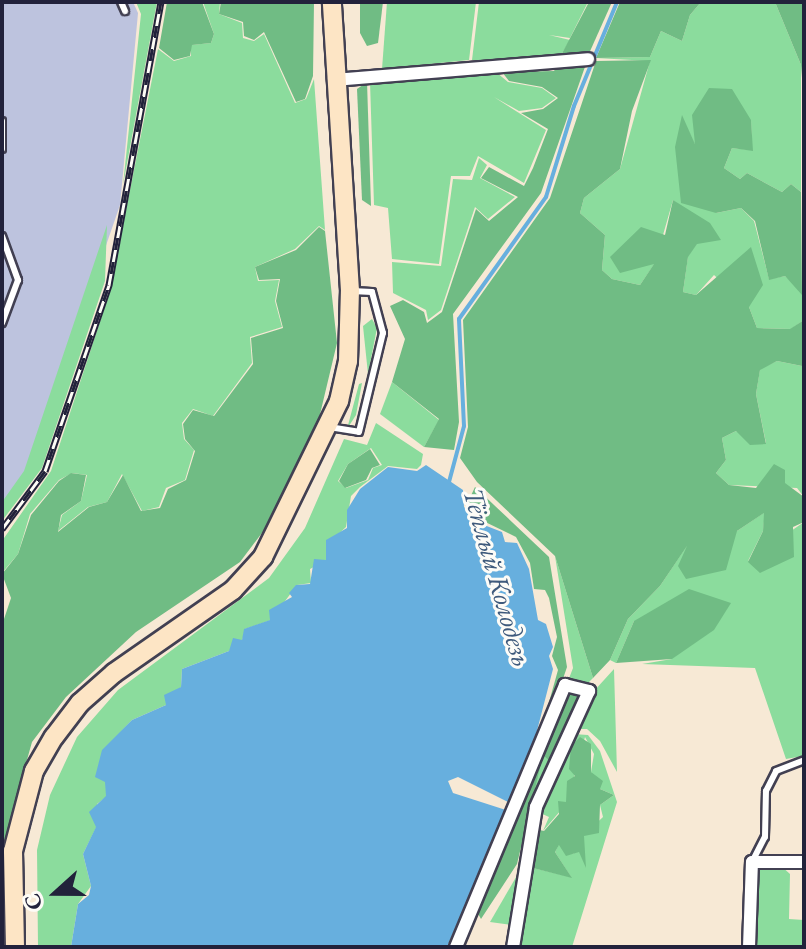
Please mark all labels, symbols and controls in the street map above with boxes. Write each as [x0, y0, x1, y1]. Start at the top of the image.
water label: Тёплый Колодезь [457, 484, 539, 670]
north arrow [16, 853, 96, 933]
text: С [17, 889, 49, 914]

